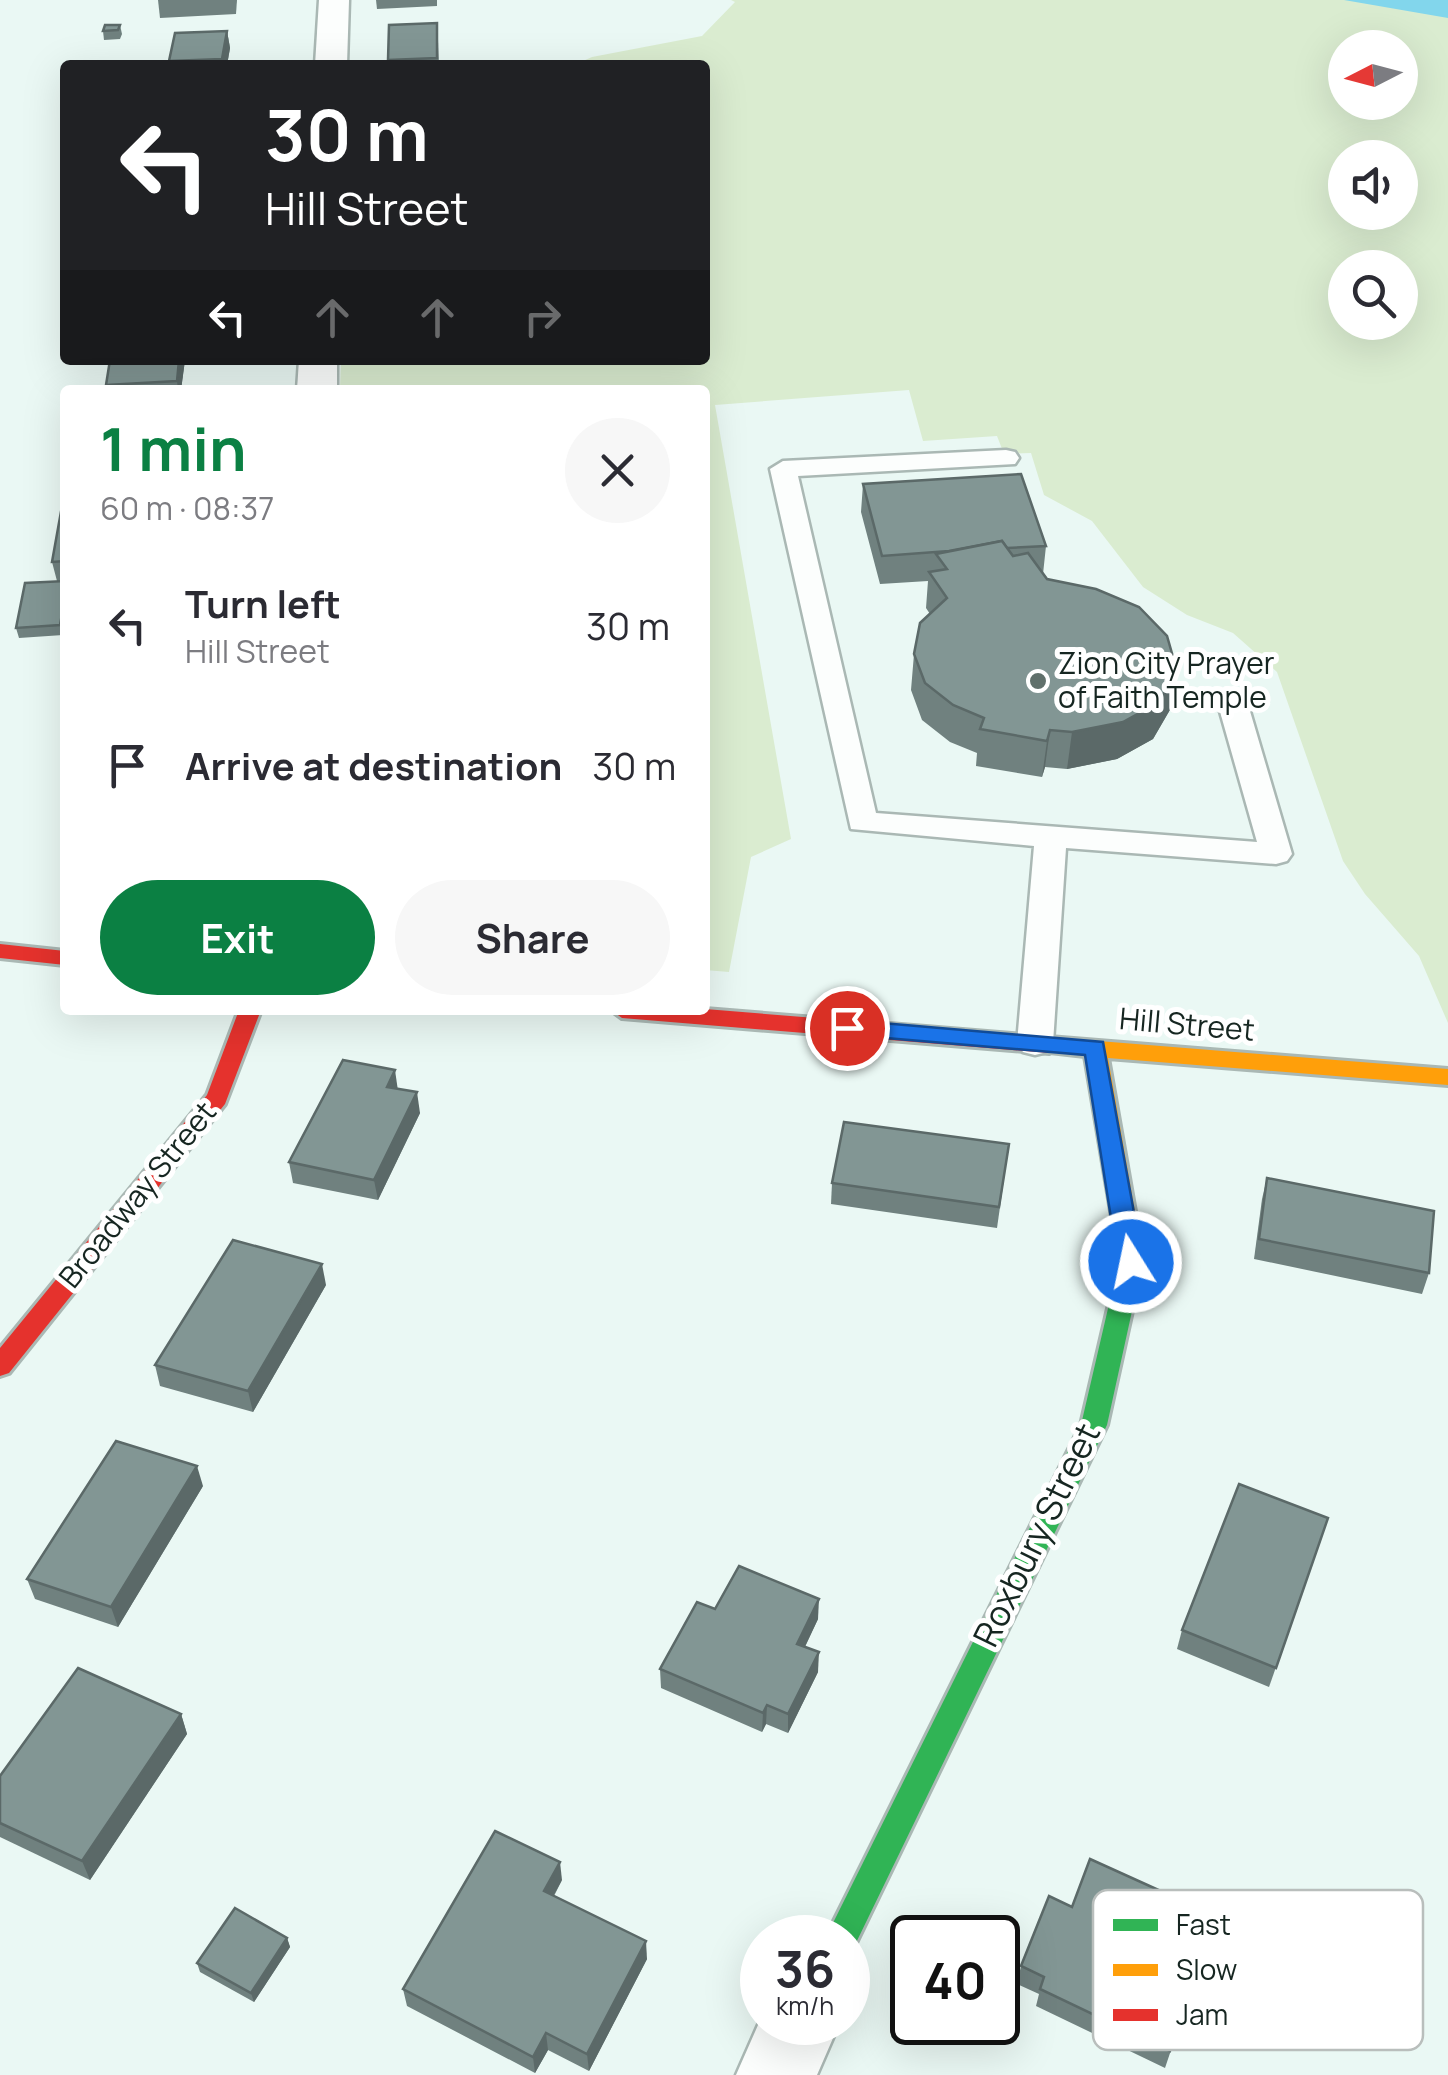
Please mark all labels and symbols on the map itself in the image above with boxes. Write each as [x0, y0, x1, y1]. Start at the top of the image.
north arrow [1328, 30, 1418, 120]
place label: Zion City Prayer of Faith Temple [1058, 642, 1275, 717]
marker: Zion City Prayer of Faith Temple [1027, 670, 1049, 692]
pin [805, 986, 890, 1071]
street label: Hill Street [1118, 997, 1256, 1050]
street label: Broadway Street [49, 1092, 225, 1296]
position arrow [1079, 1210, 1183, 1314]
street label: Roxbury Street [961, 1415, 1111, 1654]
legend [1093, 1890, 1423, 2050]
text: Fast [1176, 1905, 1231, 1943]
speed limit sign: 40 [890, 1915, 1020, 2045]
text: Slow [1176, 1950, 1237, 1988]
text: Jam [1176, 1995, 1228, 2033]

